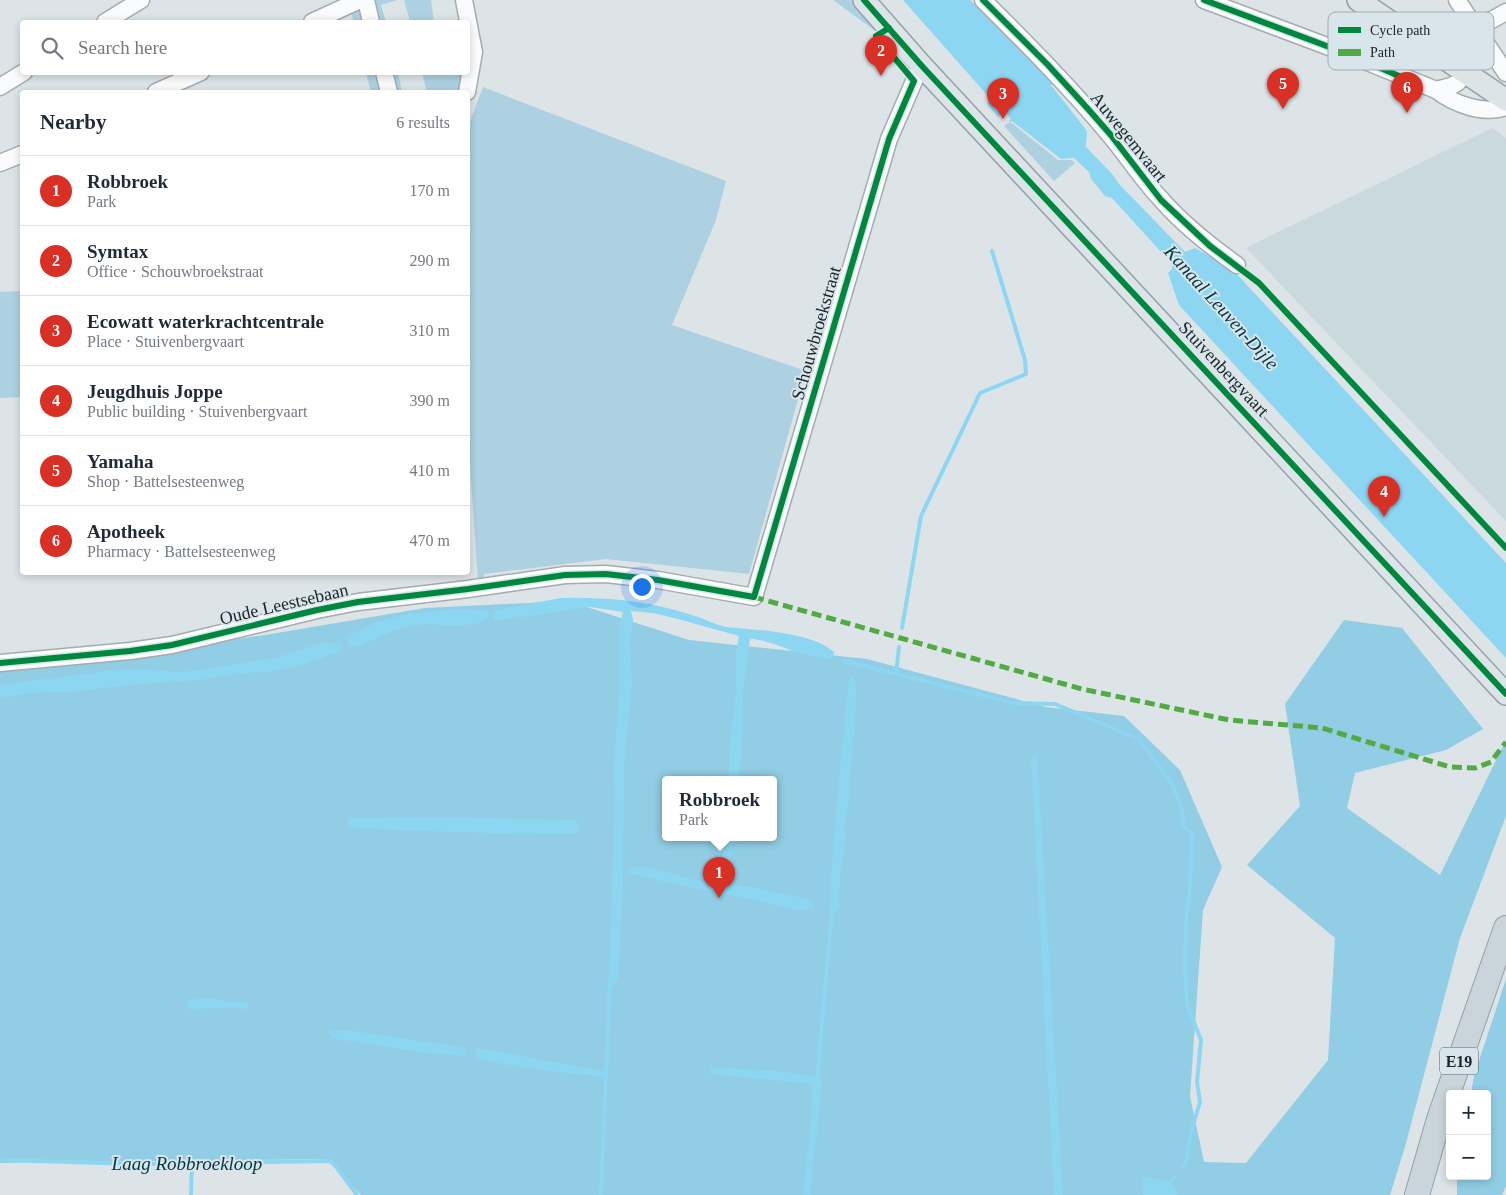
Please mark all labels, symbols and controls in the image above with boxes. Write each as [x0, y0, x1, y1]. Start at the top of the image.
legend [1328, 12, 1494, 70]
search box [20, 20, 470, 75]
text: Cycle path [1370, 23, 1430, 38]
icon: search [38, 34, 66, 62]
pin: 2 [865, 35, 897, 76]
text: Search here [78, 37, 167, 58]
text: Path [1370, 45, 1395, 60]
pin: 5 [1267, 68, 1299, 109]
pin: 6 [1391, 72, 1423, 113]
pin: 3 [987, 78, 1019, 119]
street label: Auwegemvaart [1087, 88, 1171, 186]
text: Nearby [40, 110, 107, 134]
text: 6 results [396, 114, 450, 131]
text: Robbroek [87, 171, 168, 192]
text: 1 [52, 182, 60, 199]
text: 170 m [410, 182, 450, 199]
text: Park [87, 193, 116, 210]
water label: Kanaal Leuven-Dijle [1160, 240, 1283, 374]
text: Symtax [87, 241, 148, 262]
text: 2 [52, 252, 60, 269]
text: 290 m [410, 252, 450, 269]
text: Office · Schouwbroekstraat [87, 263, 264, 280]
street label: Schouwbroekstraat [787, 264, 845, 402]
text: Ecowatt waterkrachtcentrale [87, 311, 324, 332]
street label: Stuivenbergvaart [1175, 317, 1273, 421]
text: 3 [52, 322, 60, 339]
text: 310 m [410, 322, 450, 339]
text: Place · Stuivenbergvaart [87, 333, 244, 350]
text: Jeugdhuis Joppe [87, 381, 223, 402]
text: 4 [52, 392, 60, 409]
text: 390 m [410, 392, 450, 409]
text: Public building · Stuivenbergvaart [87, 403, 308, 420]
text: Yamaha [87, 451, 154, 472]
text: 5 [52, 462, 60, 479]
text: 410 m [410, 462, 450, 479]
text: Shop · Battelsesteenweg [87, 473, 244, 490]
pin: 4 [1368, 476, 1400, 517]
text: Apotheek [87, 521, 165, 542]
text: 6 [52, 532, 60, 549]
text: 470 m [410, 532, 450, 549]
text: Pharmacy · Battelsesteenweg [87, 543, 275, 560]
your location [629, 574, 655, 600]
street label: Oude Leestsebaan [218, 579, 350, 629]
popup [662, 776, 777, 841]
text: Robbroek [679, 789, 760, 810]
text: Park [679, 811, 708, 828]
pin: 1 [703, 857, 735, 898]
road number: E19 [1440, 1048, 1478, 1074]
map controls [1446, 1090, 1491, 1180]
button: + [1446, 1090, 1491, 1135]
button: − [1446, 1135, 1491, 1180]
water label: Laag Robbroekloop [111, 1153, 262, 1174]

